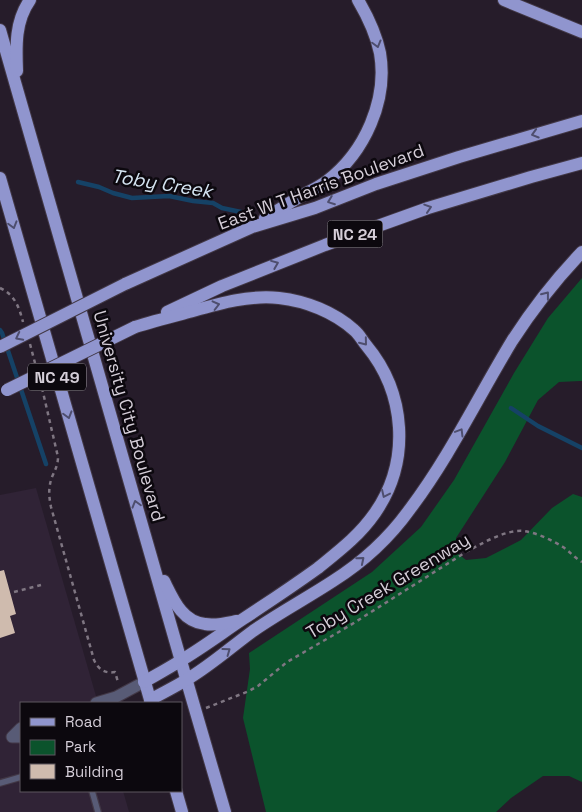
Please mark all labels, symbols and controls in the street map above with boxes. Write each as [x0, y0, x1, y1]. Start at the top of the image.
one-way arrow [372, 40, 382, 48]
one-way arrow [532, 129, 540, 139]
street label: East W T Harris Boulevard [215, 138, 427, 235]
water label: Toby Creek [110, 163, 217, 204]
one-way arrow [327, 195, 336, 205]
one-way arrow [423, 204, 431, 214]
one-way arrow [8, 220, 18, 229]
road number: NC 24 [328, 220, 382, 248]
one-way arrow [271, 260, 279, 270]
one-way arrow [540, 291, 549, 301]
one-way arrow [211, 300, 220, 311]
street label: University City Boulevard [88, 308, 171, 524]
one-way arrow [15, 331, 24, 341]
one-way arrow [359, 336, 367, 345]
road number: NC 49 [28, 364, 86, 391]
one-way arrow [62, 410, 72, 418]
one-way arrow [453, 429, 463, 438]
one-way arrow [381, 489, 392, 498]
one-way arrow [132, 500, 142, 509]
street label: Toby Creek Greenway [302, 528, 474, 644]
one-way arrow [355, 557, 364, 566]
one-way arrow [221, 648, 230, 657]
legend [20, 702, 182, 792]
text: Road [65, 712, 102, 731]
text: Park [65, 737, 96, 756]
text: Building [65, 762, 124, 781]

